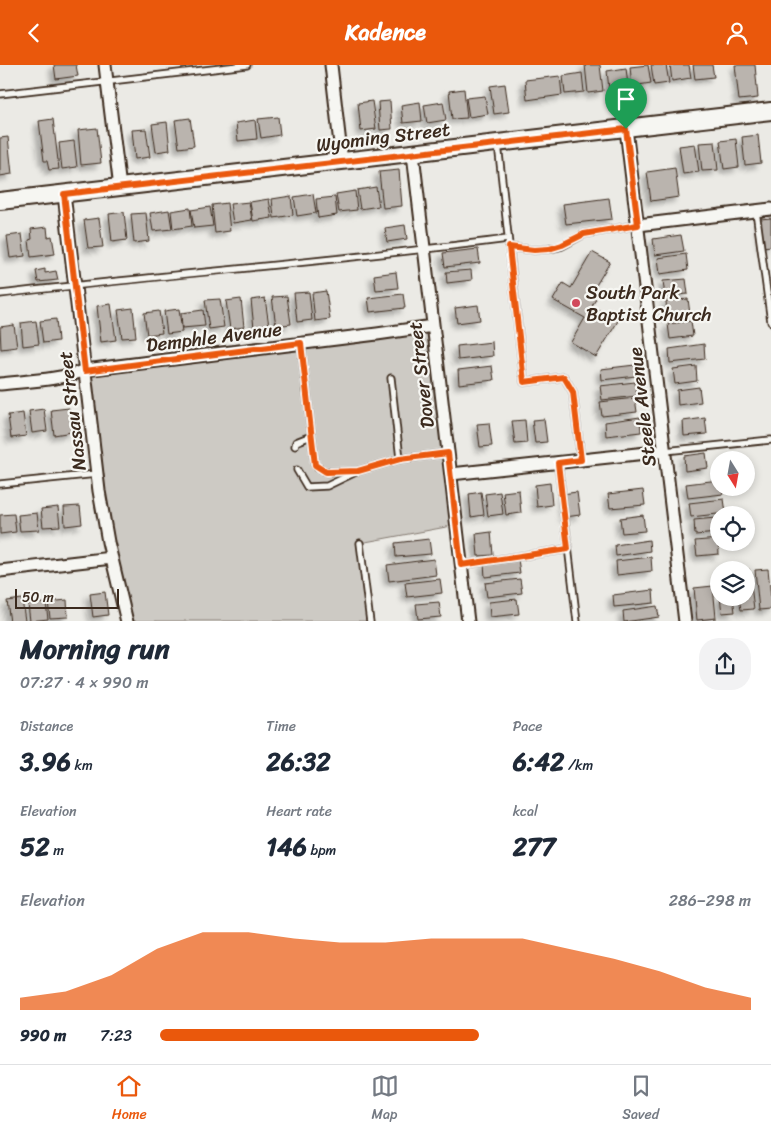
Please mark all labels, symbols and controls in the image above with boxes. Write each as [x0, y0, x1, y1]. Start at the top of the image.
text: Kadence [345, 13, 426, 52]
icon: back [20, 19, 48, 47]
icon: person [723, 19, 751, 47]
pin [605, 78, 647, 129]
icon: arrive [612, 85, 640, 113]
street label: Wyoming Street [314, 112, 452, 162]
place label: South Park Baptist Church [586, 276, 711, 331]
marker: South Park Baptist Church [570, 297, 582, 309]
street label: Demphle Avenue [144, 312, 284, 362]
street label: Dover Street [398, 320, 444, 430]
street label: Steele Avenue [618, 345, 666, 469]
street label: Nassau Street [48, 349, 96, 473]
north arrow [710, 451, 755, 496]
map controls [710, 451, 755, 606]
button: locate [710, 506, 755, 551]
button: layers [710, 561, 755, 606]
text: 50 m [22, 585, 54, 610]
scale bar [15, 587, 119, 610]
text: Morning run [20, 624, 170, 673]
button: share [699, 638, 751, 690]
text: 07:27 · 4 × 990 m [20, 668, 148, 697]
text: Distance [20, 714, 73, 739]
text: Time [266, 714, 296, 739]
text: Pace [513, 714, 542, 739]
text: 3.96 [20, 739, 71, 784]
text: 26:32 [266, 739, 331, 784]
text: 6:42 [513, 739, 564, 784]
text: km [71, 753, 93, 778]
text: /km [564, 753, 593, 778]
text: Elevation [20, 799, 77, 824]
text: Heart rate [266, 799, 332, 824]
text: kcal [513, 799, 538, 824]
text: 52 [20, 824, 50, 869]
text: 146 [266, 824, 307, 869]
text: 277 [513, 824, 556, 869]
text: m [50, 838, 64, 863]
text: bpm [307, 838, 336, 863]
text: Elevation [20, 886, 85, 915]
text: 286–298 m [669, 886, 751, 915]
text: 990 m [20, 1021, 66, 1050]
text: 7:23 [100, 1021, 132, 1050]
tab: Home [112, 1072, 147, 1127]
tab: Map [371, 1072, 399, 1127]
tab: Saved [622, 1072, 659, 1127]

